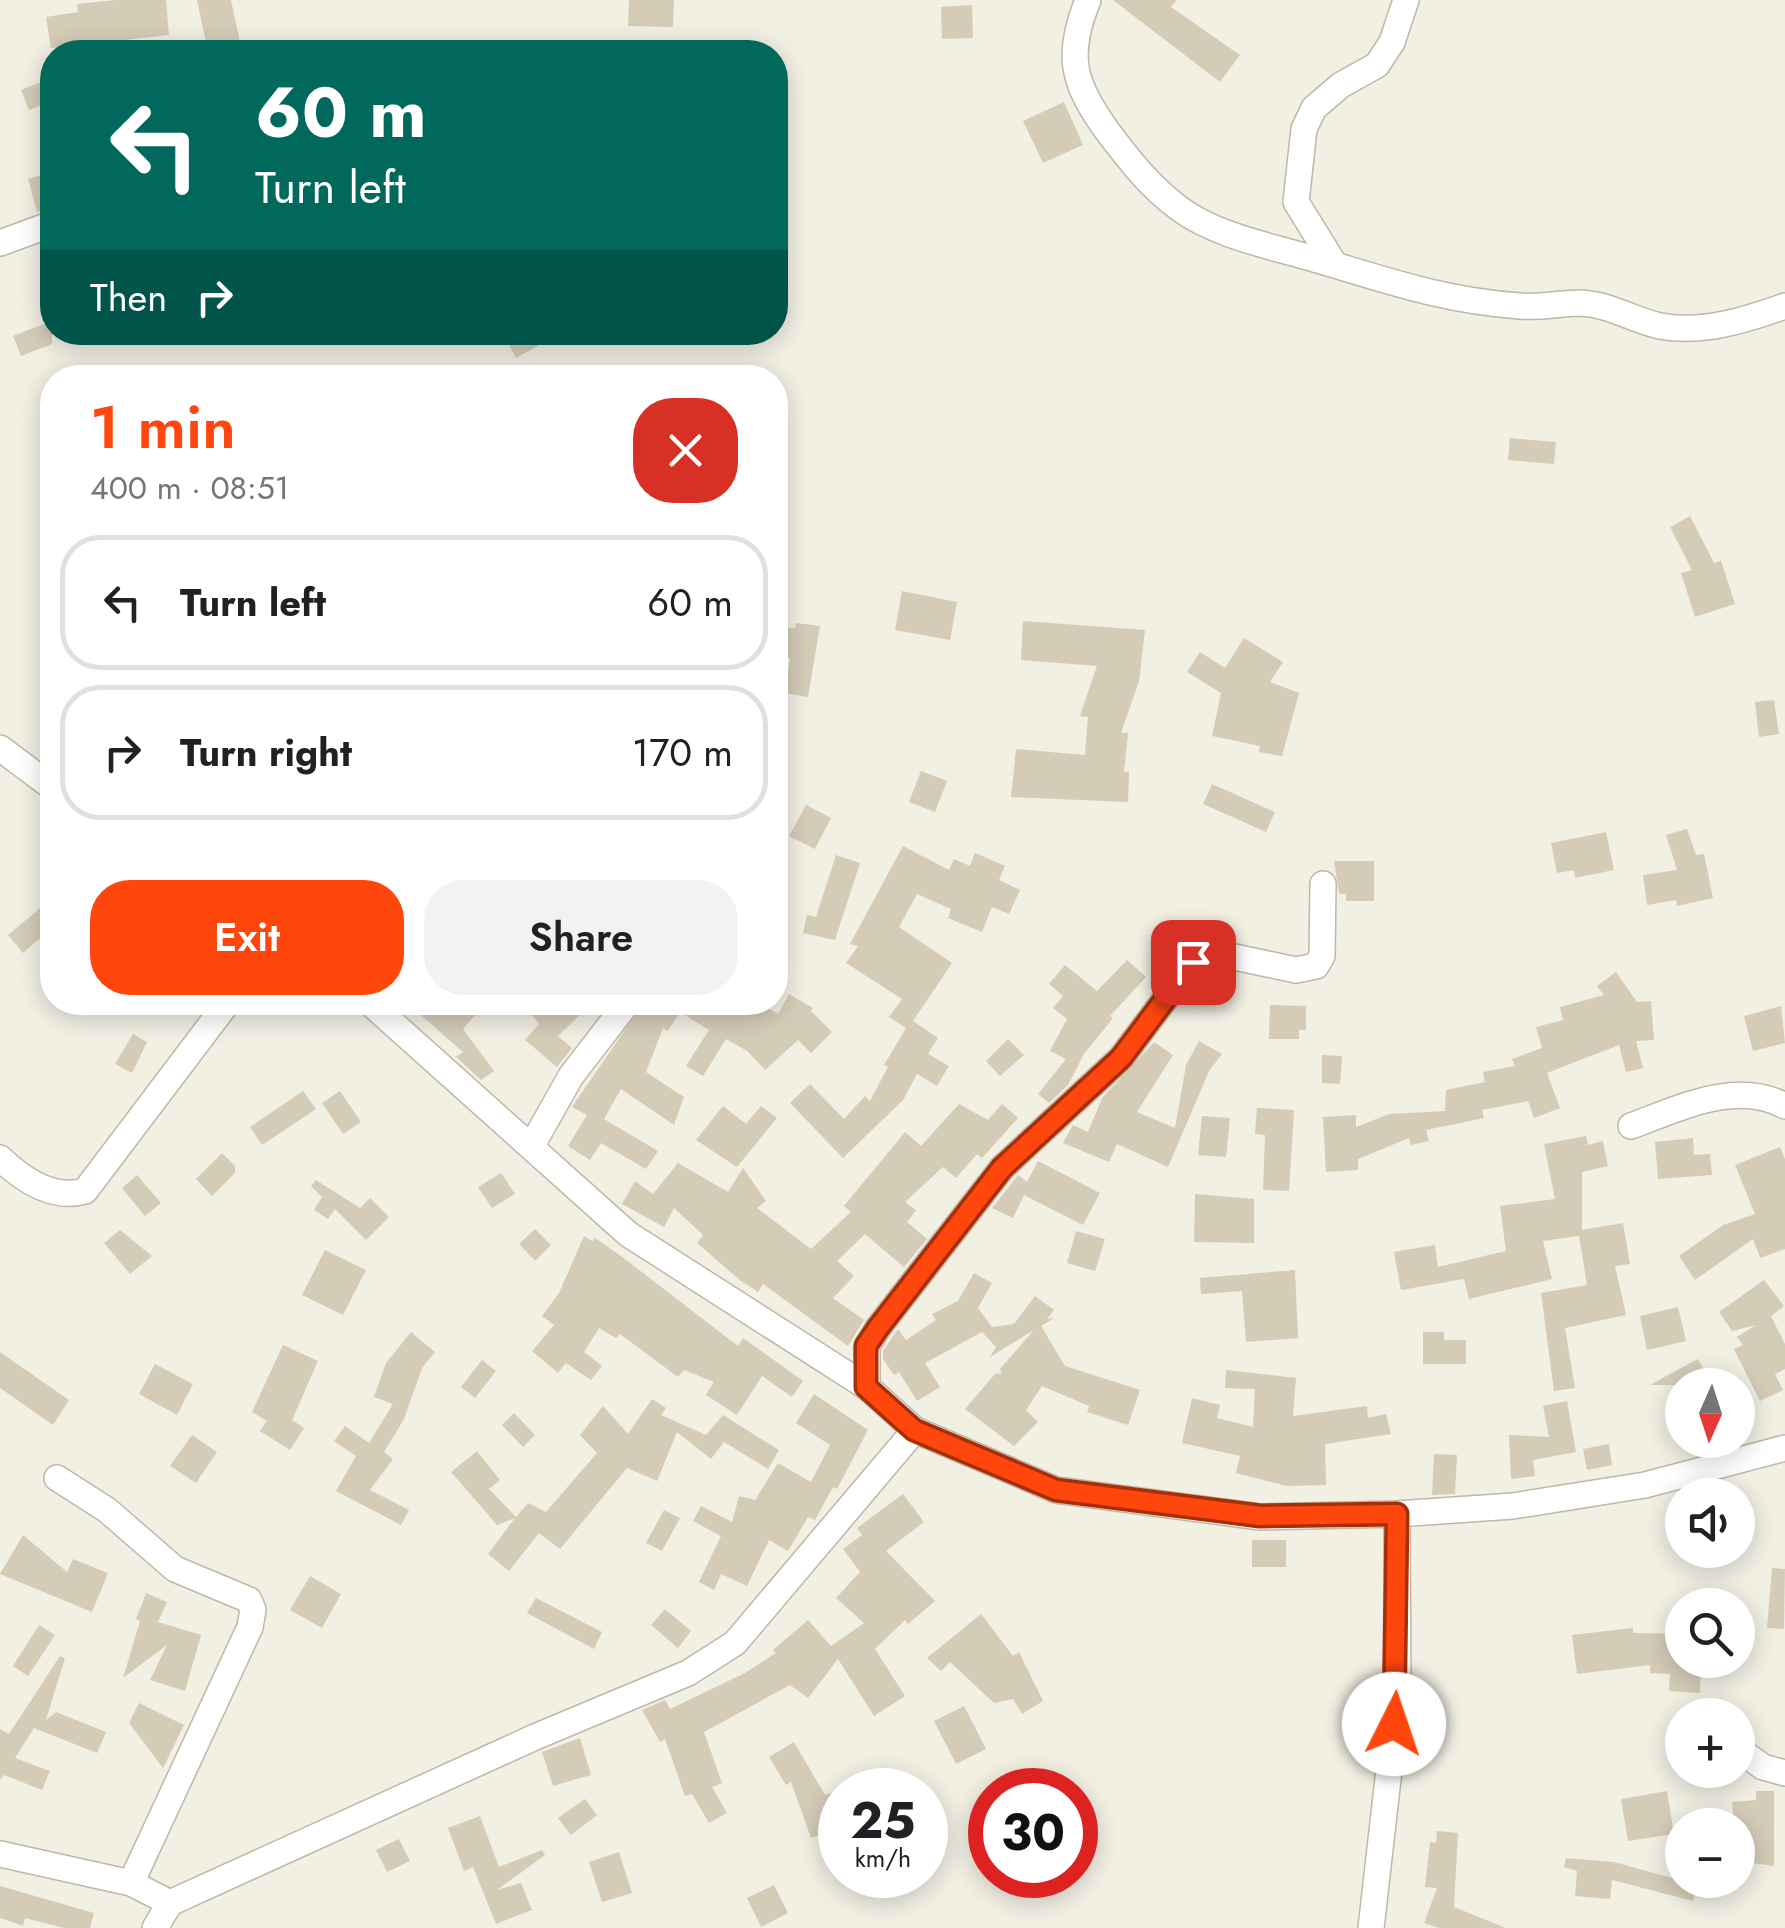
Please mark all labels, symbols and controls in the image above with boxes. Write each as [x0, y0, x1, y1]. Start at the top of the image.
text: 60 m [255, 62, 427, 163]
icon: left [90, 80, 220, 210]
text: Turn left [255, 155, 406, 220]
text: Then [90, 270, 167, 325]
icon: right [187, 270, 242, 325]
text: 1 min [90, 384, 236, 471]
button: close [633, 398, 738, 503]
text: 400 m · 08:51 [90, 465, 289, 511]
icon: left [95, 575, 150, 630]
text: Turn left [180, 575, 326, 630]
text: 60 m [647, 575, 733, 630]
icon: right [95, 725, 150, 780]
text: Turn right [180, 725, 352, 780]
text: 170 m [632, 725, 733, 780]
button: Exit [90, 880, 404, 995]
button: Share [424, 880, 738, 995]
pin [1151, 920, 1236, 1005]
icon: arrive [1166, 935, 1221, 990]
north arrow [1665, 1368, 1755, 1458]
map controls [1665, 1368, 1755, 1898]
button: sound [1665, 1478, 1755, 1568]
button: search [1665, 1588, 1755, 1678]
position arrow [1342, 1672, 1446, 1776]
button: + [1665, 1698, 1755, 1788]
speed limit sign: 30 [968, 1768, 1098, 1898]
text: 25 [850, 1784, 916, 1857]
button: − [1665, 1808, 1755, 1898]
text: km/h [855, 1840, 911, 1876]

